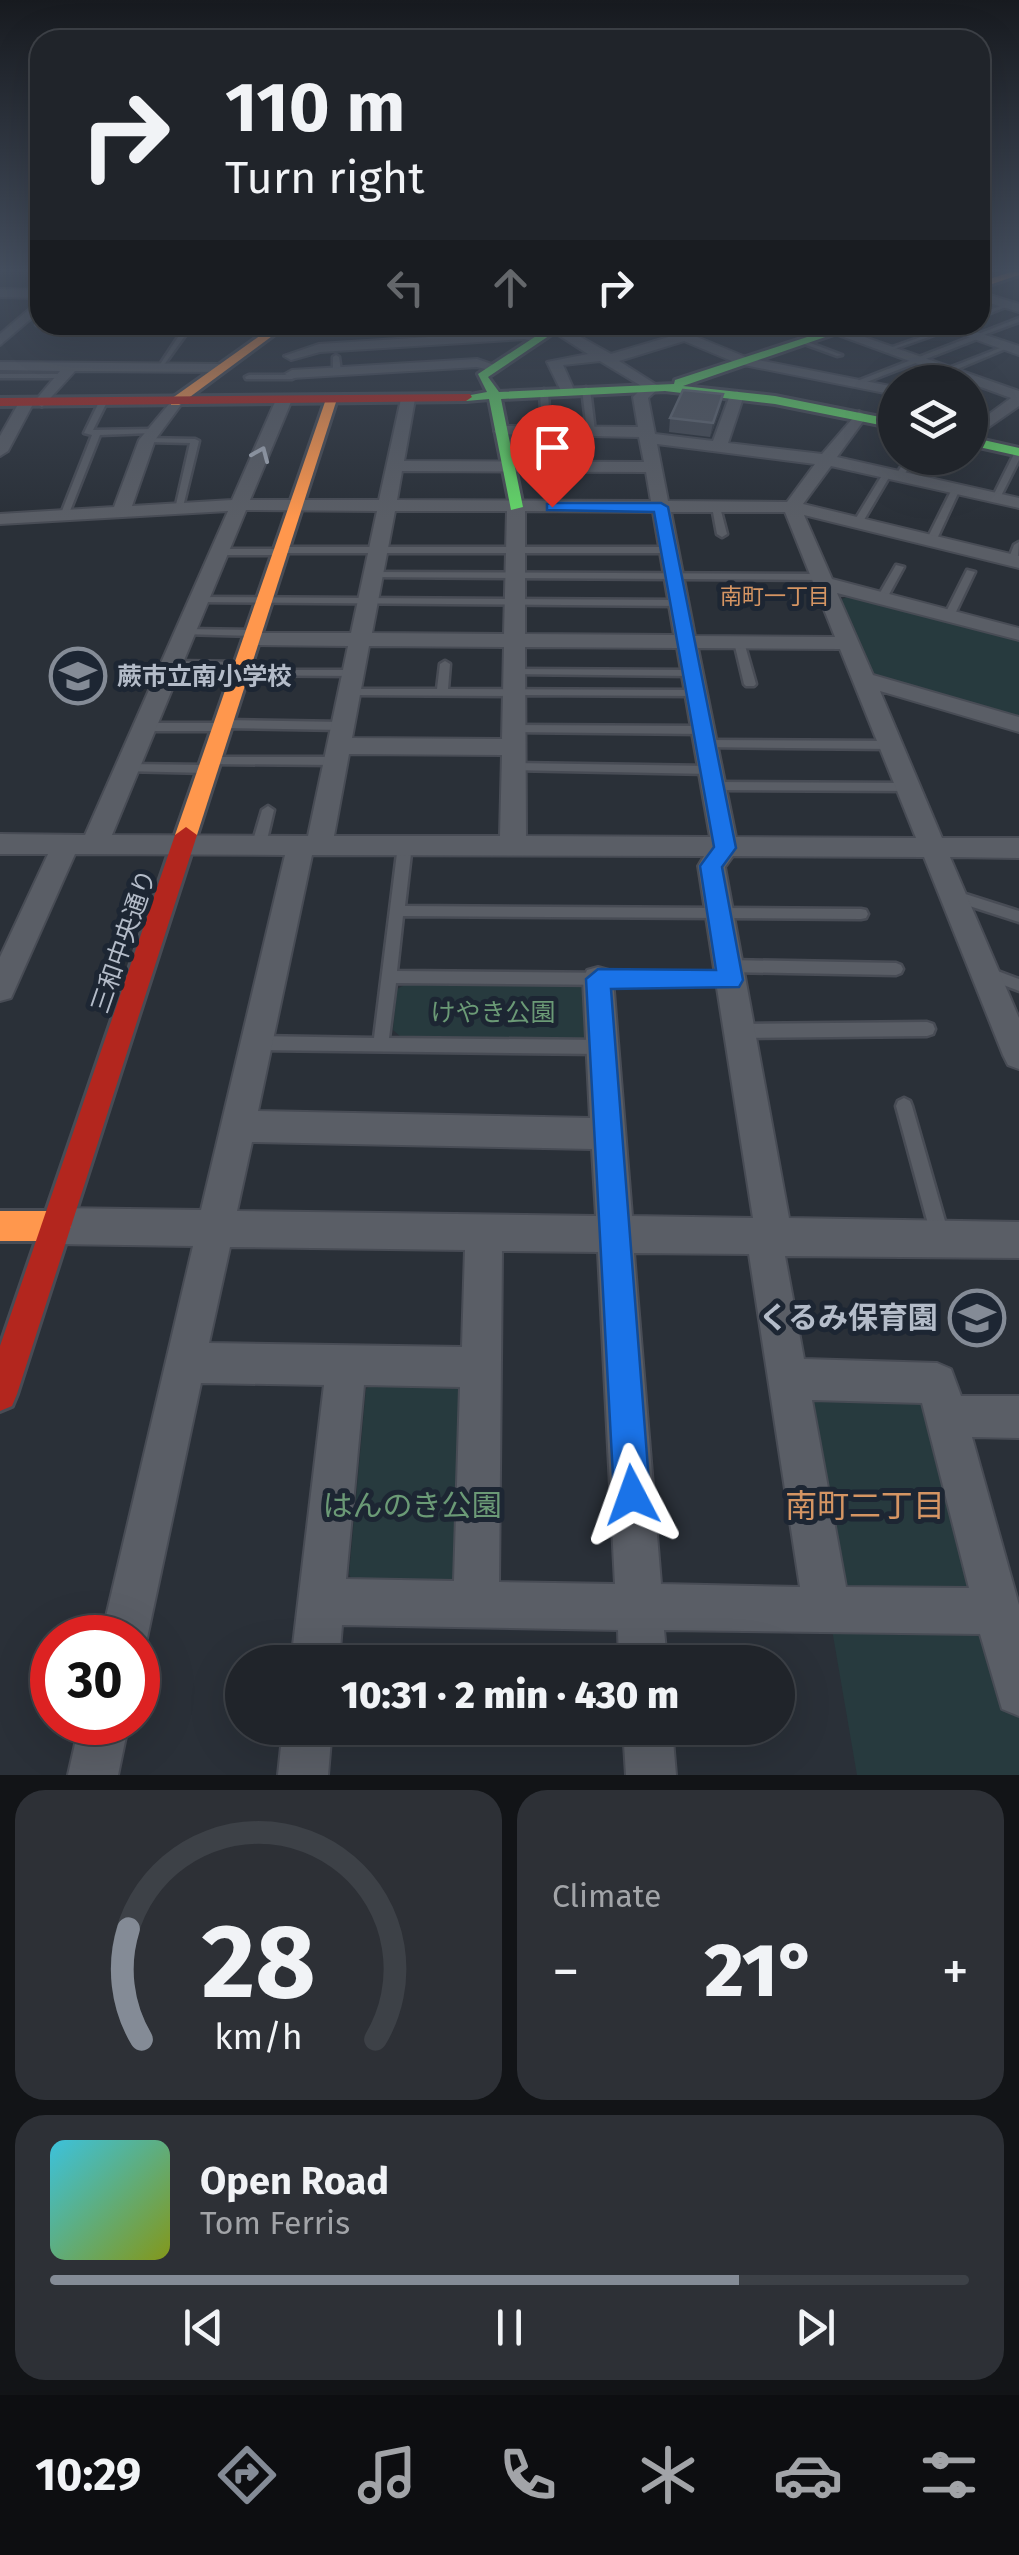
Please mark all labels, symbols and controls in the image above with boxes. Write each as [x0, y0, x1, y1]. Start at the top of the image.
text: 110 m [225, 66, 405, 150]
icon: right [60, 70, 190, 200]
text: Turn right [225, 151, 424, 205]
icon: left [378, 260, 433, 315]
icon: ahead [483, 260, 538, 315]
icon: right [588, 260, 643, 315]
map controls [878, 365, 988, 475]
button: layers [878, 365, 988, 475]
pin [510, 405, 595, 508]
icon: arrive [525, 420, 580, 475]
one-way arrow [250, 446, 270, 463]
district label: 南町一丁目 [720, 583, 830, 610]
school or university icon: 蕨市立南小学校 [48, 646, 108, 706]
place label: 蕨市立南小学校 [117, 662, 292, 692]
street label: 三和中央通り [85, 866, 163, 1017]
park label: けやき公園 [430, 998, 556, 1028]
school or university icon: くるみ保育園 [947, 1288, 1007, 1348]
place label: くるみ保育園 [759, 1300, 938, 1336]
position arrow [580, 1443, 684, 1547]
district label: 南町二丁目 [785, 1487, 945, 1525]
park label: はんのき公園 [322, 1488, 502, 1524]
speed limit sign: 30 [30, 1615, 160, 1745]
text: 10:31 · 2 min · 430 m [341, 1672, 679, 1718]
text: Climate [552, 1877, 661, 1915]
text: 28 [201, 1900, 316, 2025]
text: 21° [704, 1926, 817, 2016]
text: − [552, 1939, 580, 2005]
text: + [942, 1939, 969, 2005]
text: km/h [214, 2016, 303, 2058]
text: Open Road [200, 2158, 389, 2204]
text: Tom Ferris [200, 2204, 350, 2242]
icon: previous [176, 2300, 231, 2355]
icon: pause [482, 2300, 537, 2355]
icon: next [788, 2300, 843, 2355]
icon: directions [212, 2440, 282, 2510]
icon: music [352, 2440, 422, 2510]
icon: phone [493, 2440, 563, 2510]
icon: climate [633, 2440, 703, 2510]
icon: car [773, 2440, 843, 2510]
icon: filters [914, 2440, 984, 2510]
text: 10:29 [35, 2448, 141, 2502]

